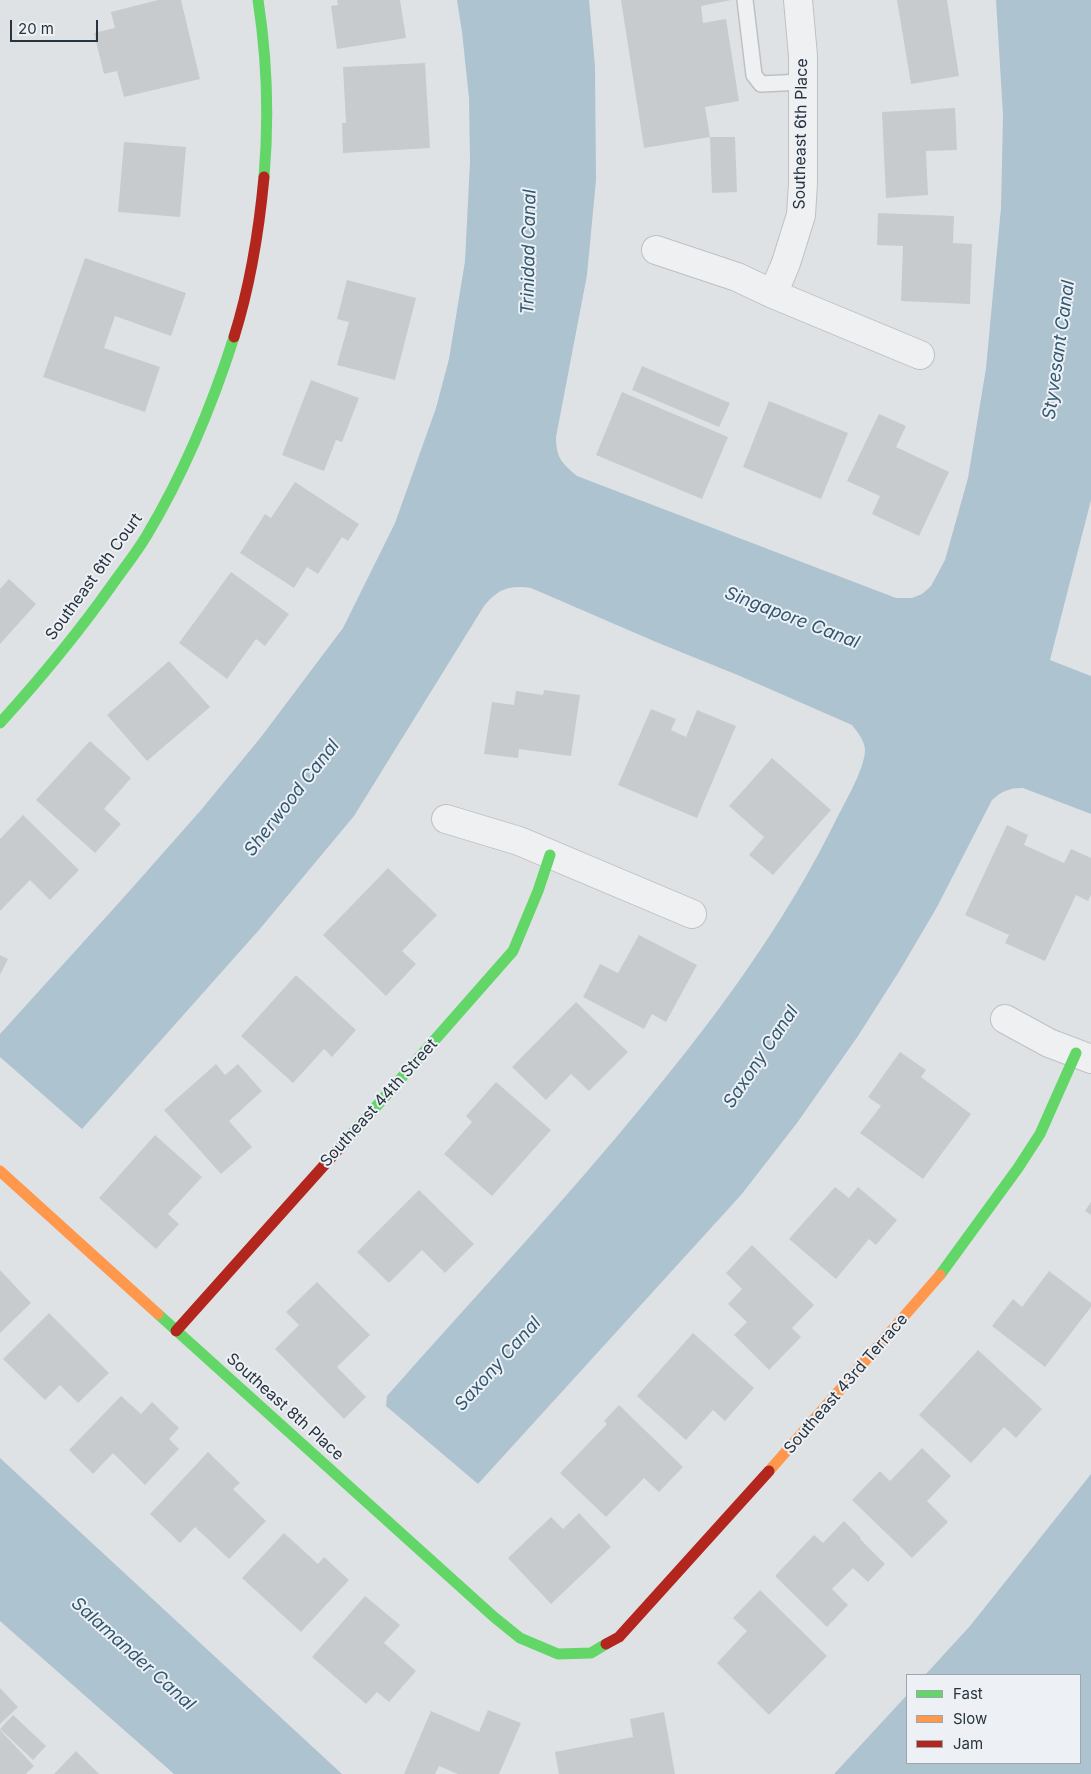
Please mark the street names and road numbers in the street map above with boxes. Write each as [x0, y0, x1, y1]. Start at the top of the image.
street label: Southeast 6th Place [790, 58, 812, 210]
street label: Southeast 6th Court [42, 510, 146, 644]
street label: Southeast 44th Street [316, 1035, 442, 1171]
street label: Southeast 43rd Terrace [780, 1310, 912, 1458]
street label: Southeast 8th Place [222, 1349, 348, 1465]

